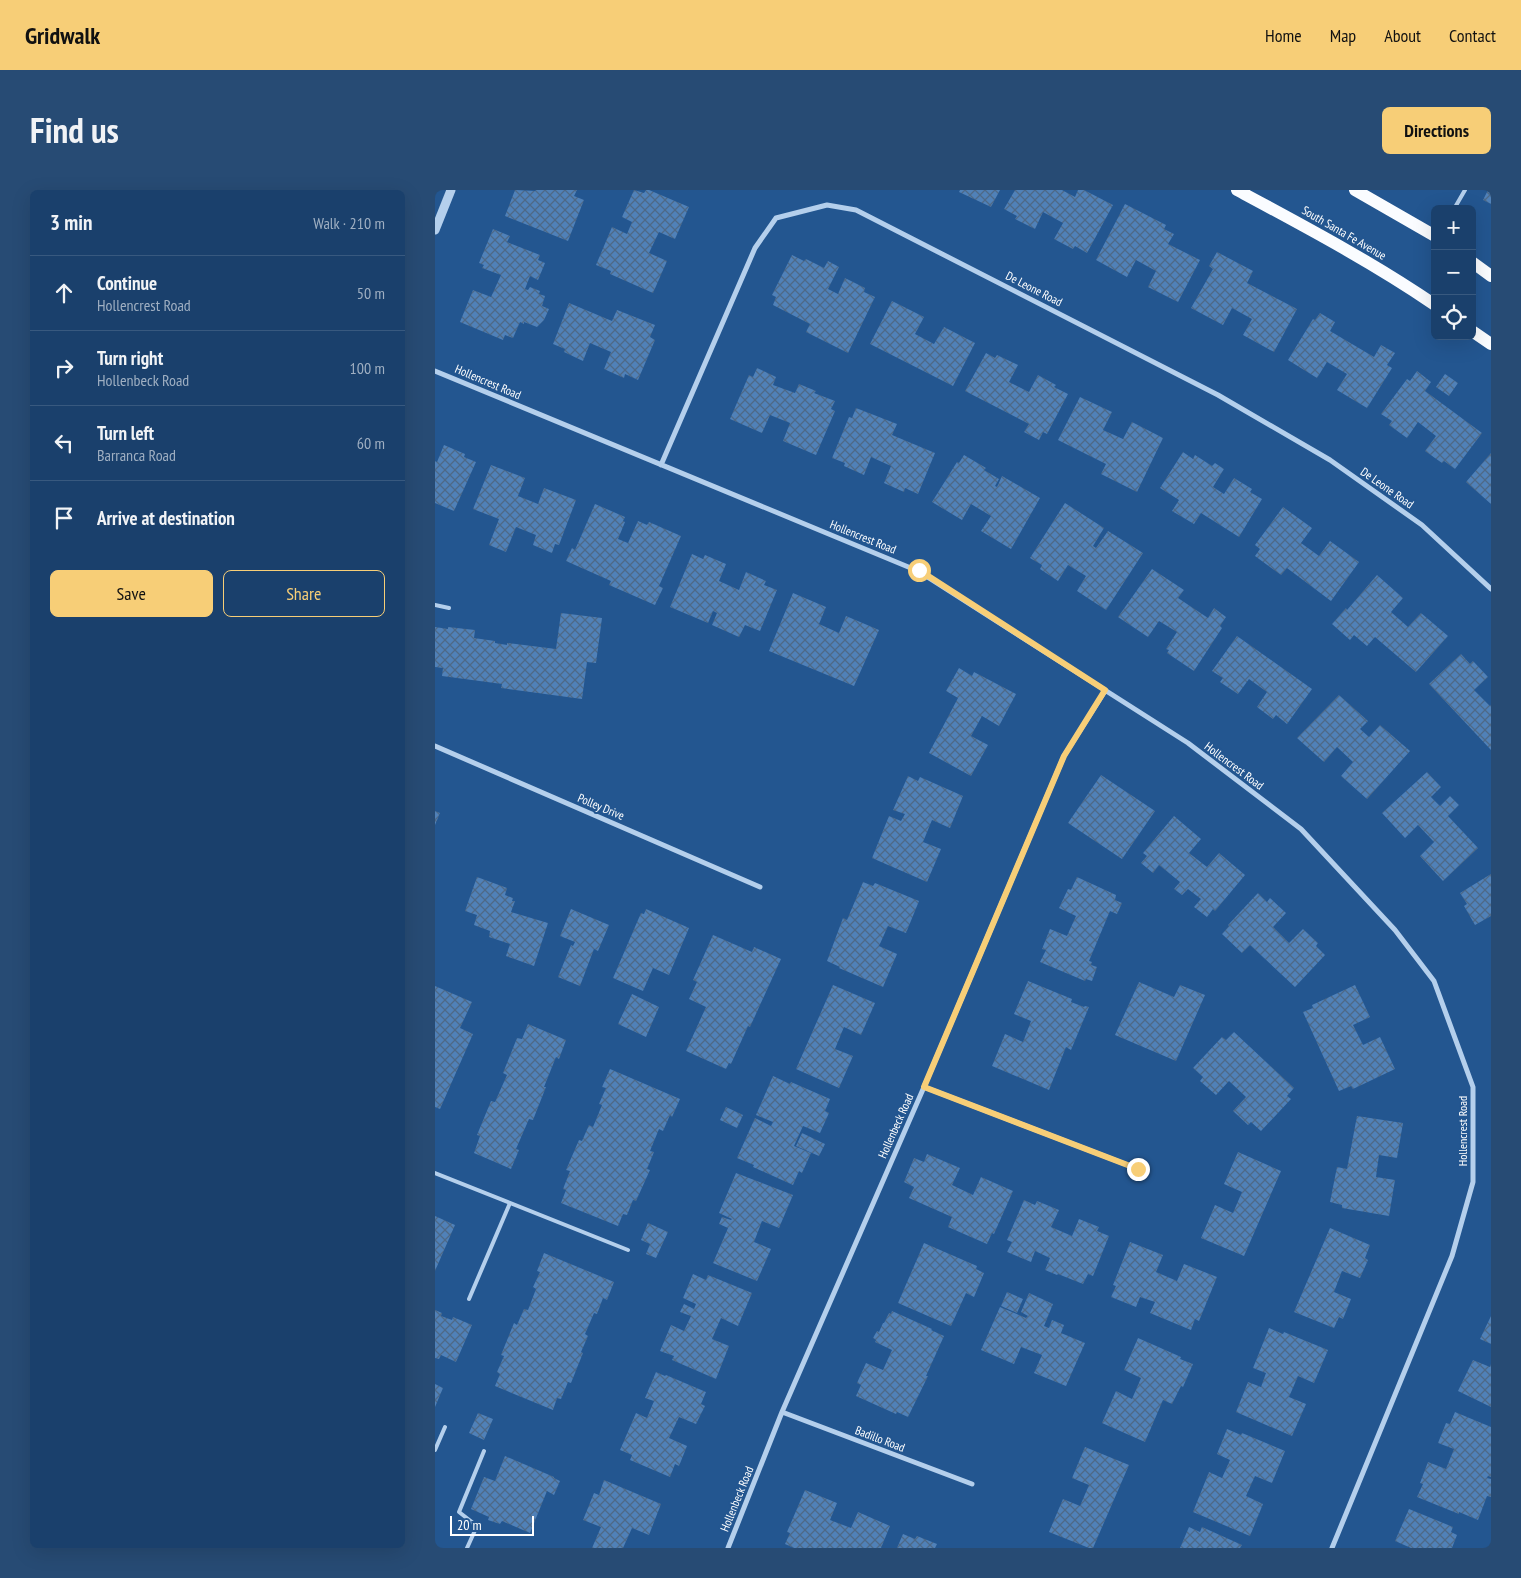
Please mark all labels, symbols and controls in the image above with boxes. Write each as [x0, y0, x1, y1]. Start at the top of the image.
text: Gridwalk [25, 20, 100, 51]
text: Home [1265, 24, 1302, 47]
text: Map [1330, 24, 1356, 47]
text: About [1384, 24, 1421, 47]
text: Contact [1449, 24, 1496, 47]
text: Find us [30, 107, 119, 153]
button: Directions [1382, 107, 1491, 154]
street label: South Santa Fe Avenue [1299, 202, 1389, 263]
map controls [1431, 205, 1476, 340]
button: + [1431, 205, 1476, 250]
text: 3 min [50, 209, 92, 236]
text: Walk · 210 m [313, 213, 385, 233]
button: − [1431, 250, 1476, 295]
street label: De Leone Road [1003, 268, 1065, 309]
text: Continue [97, 271, 157, 295]
icon: ahead [50, 279, 78, 307]
text: 50 m [357, 283, 385, 303]
text: Hollencrest Road [97, 295, 191, 315]
button: locate [1431, 295, 1476, 340]
text: Turn right [97, 346, 163, 370]
icon: right [50, 354, 78, 382]
text: 100 m [350, 358, 385, 378]
street label: Hollencrest Road [453, 361, 523, 402]
text: Hollenbeck Road [97, 370, 189, 390]
text: Turn left [97, 421, 154, 445]
icon: left [50, 429, 78, 457]
text: 60 m [357, 433, 385, 453]
text: Barranca Road [97, 445, 176, 465]
street label: De Leone Road [1358, 464, 1417, 511]
icon: arrive [50, 504, 78, 532]
text: Arrive at destination [97, 506, 235, 530]
street label: Hollencrest Road [828, 516, 899, 557]
route start [908, 559, 931, 582]
button: Save [50, 570, 213, 617]
button: Share [223, 570, 385, 617]
street label: Hollencrest Road [1202, 738, 1267, 793]
street label: Polley Drive [576, 790, 627, 823]
street label: Hollenbeck Road [875, 1091, 916, 1160]
street label: Hollencrest Road [1455, 1096, 1470, 1166]
route end [1127, 1158, 1150, 1181]
street label: Badillo Road [853, 1422, 907, 1455]
street label: Hollenbeck Road [717, 1464, 756, 1534]
scale bar [450, 1513, 534, 1536]
text: 20 m [457, 1516, 482, 1534]

